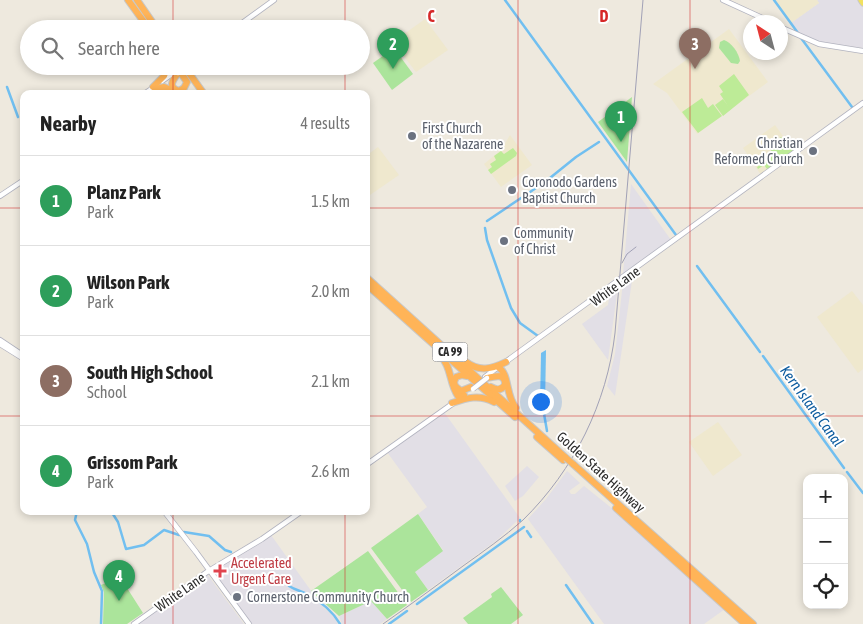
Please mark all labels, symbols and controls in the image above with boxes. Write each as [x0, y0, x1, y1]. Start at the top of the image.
text: C [427, 7, 435, 25]
text: D [600, 7, 609, 25]
north arrow [743, 15, 788, 60]
search box [20, 20, 370, 75]
pin: 2 [377, 28, 409, 69]
pin: 3 [679, 28, 711, 69]
icon: search [38, 34, 66, 62]
text: Search here [78, 37, 160, 59]
pin: 1 [605, 101, 637, 142]
text: Nearby [40, 111, 96, 135]
text: 4 results [300, 114, 350, 132]
place label: First Church of the Nazarene [422, 120, 503, 152]
marker: First Church of the Nazarene [406, 130, 418, 142]
place label: Christian Reformed Church [714, 135, 803, 167]
marker: Christian Reformed Church [807, 145, 819, 157]
place label: Coronodo Gardens Baptist Church [522, 174, 617, 206]
text: Planz Park [87, 181, 161, 203]
marker: Coronodo Gardens Baptist Church [506, 184, 518, 196]
text: 1 [52, 192, 60, 210]
text: 1.5 km [311, 192, 350, 210]
text: Park [87, 203, 114, 221]
place label: Community of Christ [514, 225, 574, 257]
marker: Community of Christ [498, 235, 510, 247]
street label: White Lane [587, 263, 643, 309]
text: Wilson Park [87, 271, 169, 293]
text: 2 [52, 282, 60, 300]
text: 2.0 km [311, 282, 350, 300]
text: Park [87, 293, 114, 311]
road number: CA 99 [432, 342, 468, 362]
text: South High School [87, 361, 213, 383]
water label: Kern Island Canal [777, 362, 847, 450]
text: 3 [52, 372, 60, 390]
text: 2.1 km [311, 372, 350, 390]
text: School [87, 383, 127, 401]
your location [528, 389, 554, 415]
street label: Golden State Highway [554, 428, 648, 516]
text: Grissom Park [87, 451, 177, 473]
text: 4 [52, 462, 60, 480]
text: 2.6 km [311, 462, 350, 480]
text: Park [87, 473, 114, 491]
map controls [803, 474, 848, 609]
button: + [803, 474, 848, 519]
button: − [803, 519, 848, 564]
place label: Accelerated Urgent Care [231, 555, 292, 587]
pin: 4 [103, 560, 135, 601]
marker: Accelerated Urgent Care [213, 564, 227, 578]
button: locate [803, 564, 848, 609]
street label: White Lane [152, 569, 208, 615]
place label: Cornerstone Community Church [247, 589, 409, 605]
marker: Cornerstone Community Church [231, 591, 243, 603]

